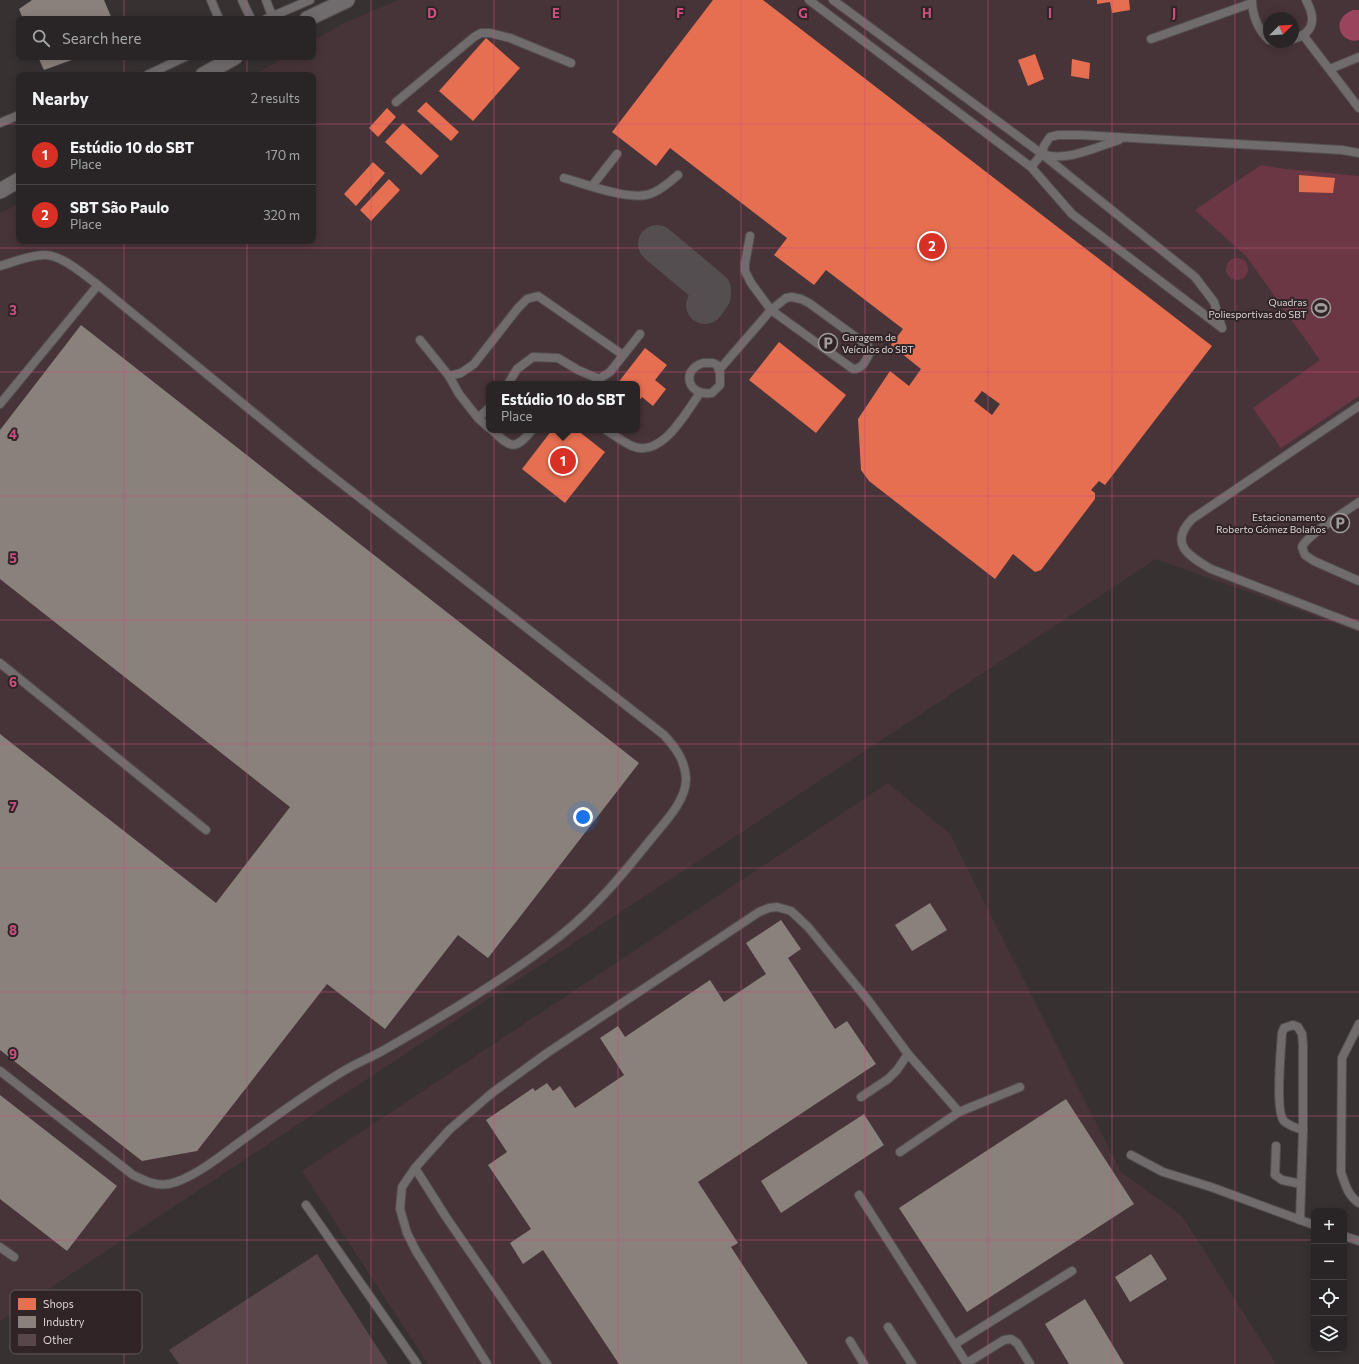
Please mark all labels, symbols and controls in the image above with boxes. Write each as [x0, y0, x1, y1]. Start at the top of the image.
text: D [427, 5, 437, 21]
text: E [552, 5, 560, 21]
text: F [676, 5, 684, 21]
text: G [798, 5, 808, 21]
text: H [922, 5, 932, 21]
text: I [1048, 5, 1052, 21]
text: J [1172, 5, 1176, 21]
north arrow [1263, 12, 1299, 48]
search box [16, 16, 316, 60]
icon: search [30, 27, 52, 49]
text: Search here [62, 29, 141, 47]
text: Nearby [32, 88, 89, 109]
text: 2 results [251, 90, 300, 106]
text: Estúdio 10 do SBT [70, 138, 194, 156]
text: 1 [42, 147, 48, 163]
text: 170 m [265, 147, 300, 163]
text: Place [70, 156, 102, 172]
text: SBT São Paulo [70, 198, 169, 216]
text: 2 [41, 207, 49, 223]
text: 320 m [263, 207, 300, 223]
text: Place [70, 216, 102, 232]
pin: 2 [919, 231, 945, 261]
place label: Quadras Poliesportivas do SBT [1208, 296, 1308, 320]
sports icon: Quadras Poliesportivas do SBT [1310, 297, 1332, 319]
text: 3 [9, 302, 17, 318]
place label: Garagem de Veículos do SBT [842, 331, 914, 355]
parking icon: Garagem de Veículos do SBT [817, 332, 839, 354]
popup [486, 381, 640, 433]
text: Estúdio 10 do SBT [501, 390, 625, 408]
text: Place [501, 408, 532, 424]
text: 4 [9, 426, 17, 442]
pin: 1 [550, 446, 576, 476]
place label: Estacionamento Roberto Gómez Bolaños [1216, 511, 1326, 535]
parking icon: Estacionamento Roberto Gómez Bolaños [1329, 512, 1351, 534]
text: 5 [9, 550, 17, 566]
text: 6 [9, 674, 17, 690]
text: 7 [9, 798, 17, 814]
your location [573, 807, 593, 827]
text: 8 [9, 922, 17, 938]
text: 9 [9, 1046, 17, 1062]
map controls [1311, 1208, 1347, 1352]
button: + [1311, 1208, 1347, 1244]
button: − [1311, 1244, 1347, 1280]
button: locate [1311, 1280, 1347, 1316]
legend [10, 1290, 142, 1354]
text: Shops [43, 1297, 74, 1310]
text: Industry [43, 1315, 85, 1328]
button: layers [1311, 1316, 1347, 1352]
text: Other [43, 1333, 74, 1346]

